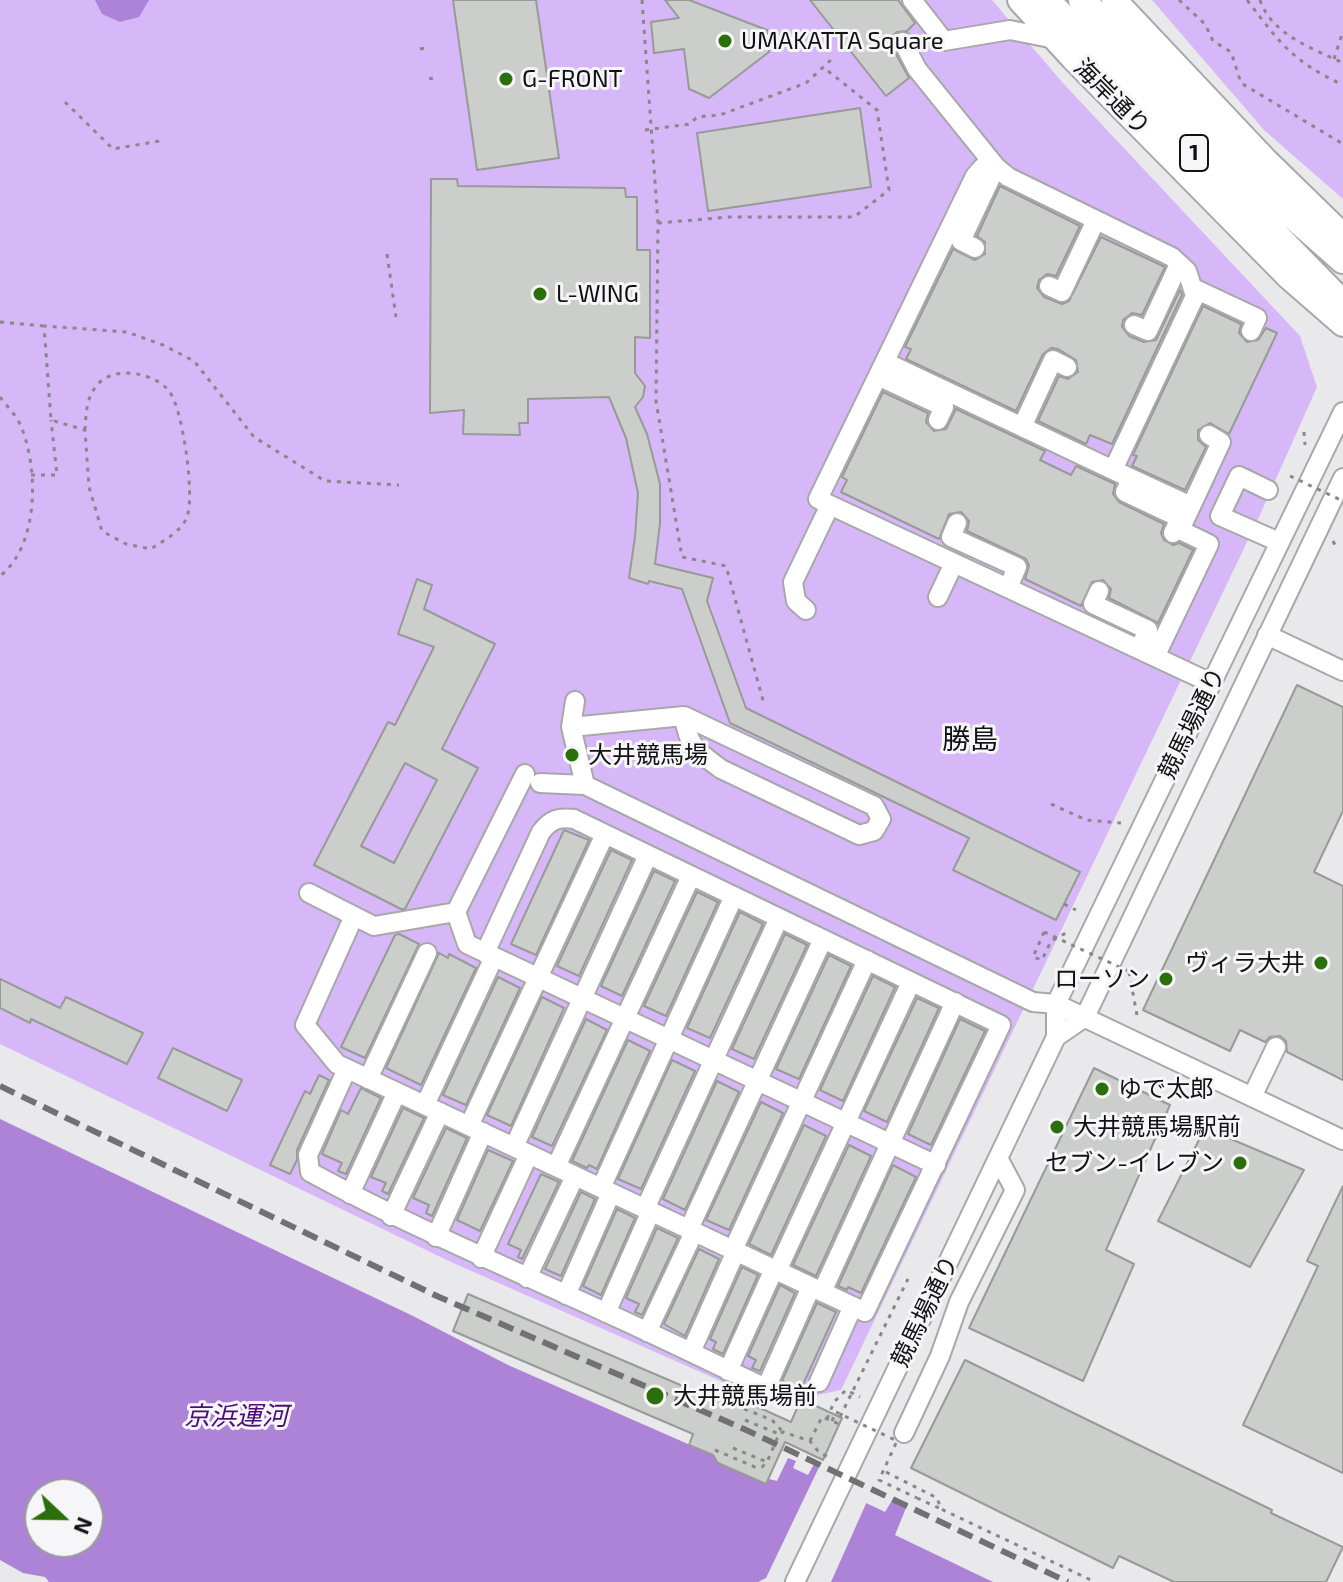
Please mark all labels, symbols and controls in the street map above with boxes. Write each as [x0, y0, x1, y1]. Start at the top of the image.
place label: UMAKATTA Square [741, 27, 944, 55]
marker: UMAKATTA Square [716, 32, 734, 50]
street label: 海岸通り [1068, 53, 1156, 141]
place label: G-FRONT [522, 65, 623, 93]
marker: G-FRONT [497, 70, 515, 88]
road number: 1 [1180, 135, 1208, 171]
place label: L-WING [556, 280, 639, 308]
marker: L-WING [531, 285, 549, 303]
street label: 競馬場通り [1153, 663, 1231, 783]
district label: 勝島 [942, 723, 998, 757]
place label: 大井競馬場 [588, 741, 708, 769]
marker: 大井競馬場 [563, 746, 581, 764]
place label: ヴィラ大井 [1185, 949, 1305, 977]
marker: ヴィラ大井 [1312, 954, 1330, 972]
place label: ローソン [1054, 965, 1150, 993]
marker: ローソン [1157, 970, 1175, 988]
place label: ゆで太郎 [1118, 1075, 1214, 1103]
marker: ゆで太郎 [1093, 1080, 1111, 1098]
place label: 大井競馬場駅前 [1073, 1113, 1241, 1141]
marker: 大井競馬場駅前 [1048, 1118, 1066, 1136]
place label: セブン-イレブン [1045, 1149, 1224, 1177]
marker: セブン-イレブン [1231, 1154, 1249, 1172]
street label: 競馬場通り [886, 1251, 964, 1371]
place label: 大井競馬場前 [673, 1382, 817, 1410]
marker: 大井競馬場前 [644, 1385, 666, 1407]
water label: 京浜運河 [184, 1400, 288, 1432]
north arrow [24, 1478, 104, 1558]
text: N [69, 1514, 99, 1538]

